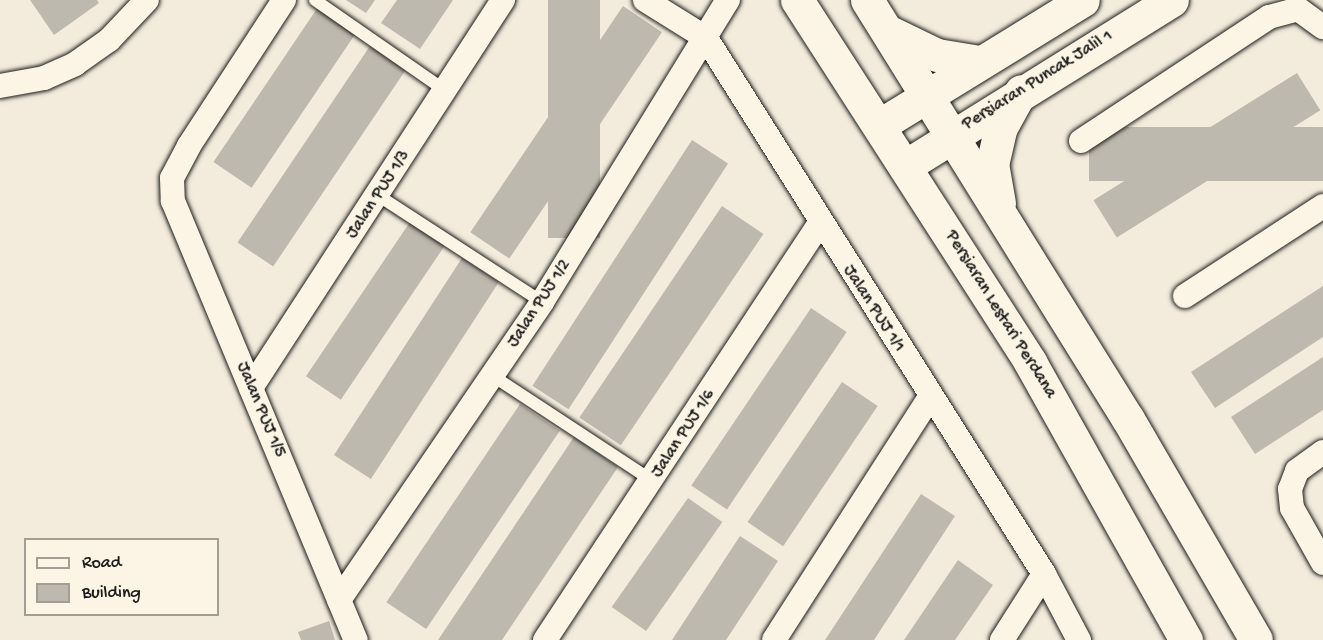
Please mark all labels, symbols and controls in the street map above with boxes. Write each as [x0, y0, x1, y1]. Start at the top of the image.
street label: Persiaran Puncak Jalil 1 [959, 26, 1117, 136]
street label: Jalan PUJ 1/3 [342, 147, 416, 243]
street label: Persiaran Lestari Perdana [939, 227, 1061, 403]
street label: Jalan PUJ 1/2 [503, 256, 577, 352]
street label: Jalan PUJ 1/1 [837, 261, 909, 357]
street label: Jalan PUJ 1/5 [230, 359, 290, 461]
street label: Jalan PUJ 1/6 [647, 386, 721, 482]
legend [24, 538, 219, 616]
text: Road [82, 553, 121, 574]
text: Building [82, 583, 141, 604]

